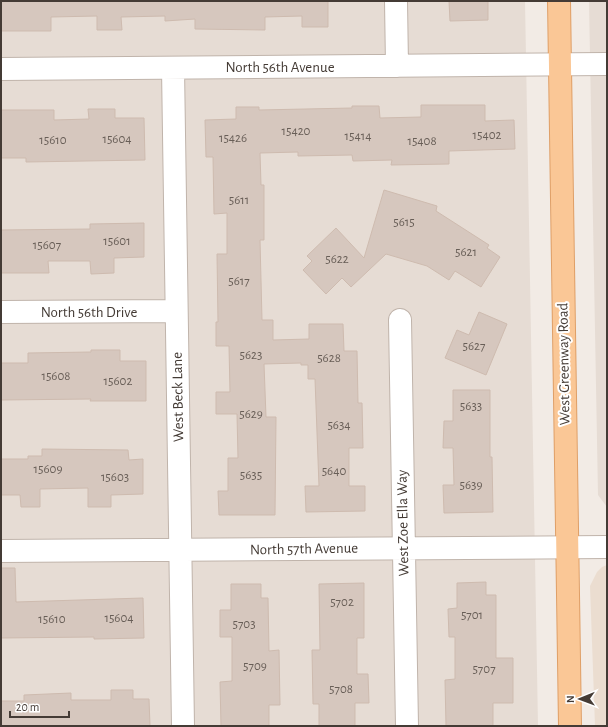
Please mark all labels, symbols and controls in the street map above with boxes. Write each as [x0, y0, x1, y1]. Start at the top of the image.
street label: North 56th Avenue [225, 60, 335, 75]
house number: 15420 [282, 125, 311, 138]
house number: 15402 [473, 129, 502, 142]
house number: 15414 [345, 130, 371, 143]
house number: 15426 [219, 132, 247, 145]
house number: 15604 [102, 133, 132, 146]
house number: 15610 [39, 134, 67, 147]
house number: 15408 [407, 135, 437, 148]
house number: 5611 [229, 194, 249, 207]
house number: 5615 [393, 216, 415, 229]
house number: 15601 [103, 235, 131, 248]
house number: 15607 [33, 239, 62, 252]
house number: 5621 [455, 246, 477, 259]
house number: 5622 [325, 253, 349, 266]
house number: 5617 [228, 275, 250, 288]
street label: West Greenway Road [555, 302, 573, 425]
street label: North 56th Drive [41, 305, 137, 320]
house number: 5627 [463, 340, 486, 353]
house number: 5623 [240, 349, 262, 362]
street label: West Beck Lane [170, 352, 186, 442]
house number: 5628 [317, 352, 341, 365]
house number: 15608 [41, 370, 71, 383]
house number: 15602 [104, 375, 132, 388]
house number: 5633 [460, 400, 482, 413]
house number: 5629 [239, 408, 263, 421]
house number: 5634 [327, 419, 351, 432]
house number: 15609 [34, 463, 63, 476]
house number: 5640 [322, 465, 346, 478]
house number: 5635 [240, 469, 262, 482]
street label: West Zoe Ella Way [395, 469, 411, 576]
house number: 15603 [101, 471, 129, 484]
house number: 5639 [459, 479, 483, 492]
street label: North 57th Avenue [250, 541, 358, 557]
house number: 5702 [330, 596, 354, 609]
house number: 5701 [461, 609, 483, 622]
house number: 15604 [104, 612, 134, 625]
house number: 15610 [38, 613, 66, 626]
house number: 5703 [232, 618, 256, 631]
house number: 5709 [243, 660, 267, 673]
house number: 5707 [472, 663, 496, 676]
north arrow [560, 679, 600, 719]
house number: 5708 [329, 683, 353, 696]
scale bar [10, 693, 69, 719]
text: N [565, 695, 576, 703]
text: 20 m [16, 701, 39, 713]

